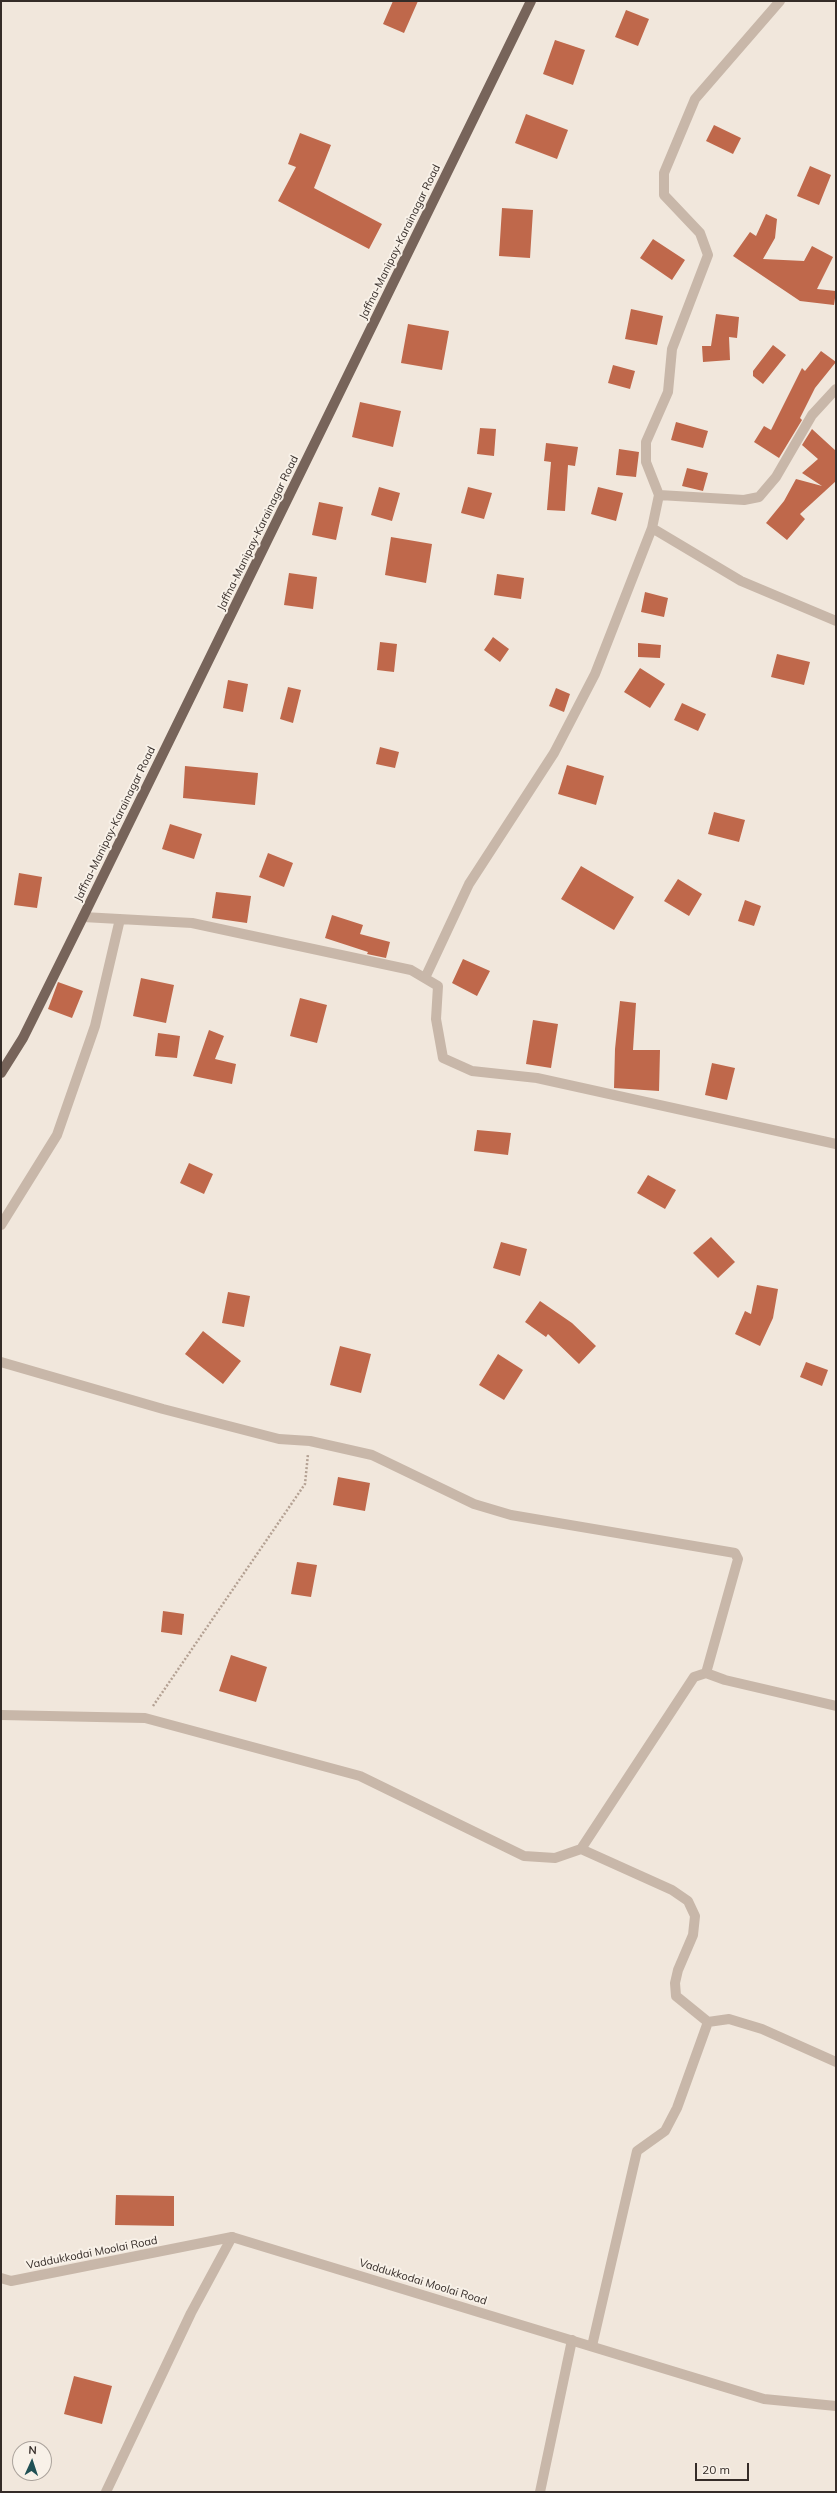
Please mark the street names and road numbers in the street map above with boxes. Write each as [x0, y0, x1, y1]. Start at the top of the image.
street label: Jaffna-Manipay-Karainagar Road [357, 162, 443, 322]
street label: Jaffna-Manipay-Karainagar Road [215, 453, 301, 613]
street label: Jaffna-Manipay-Karainagar Road [72, 744, 158, 904]
street label: Vaddukkodai Moolai Road [25, 2234, 159, 2272]
street label: Vaddukkodai Moolai Road [357, 2256, 489, 2308]

